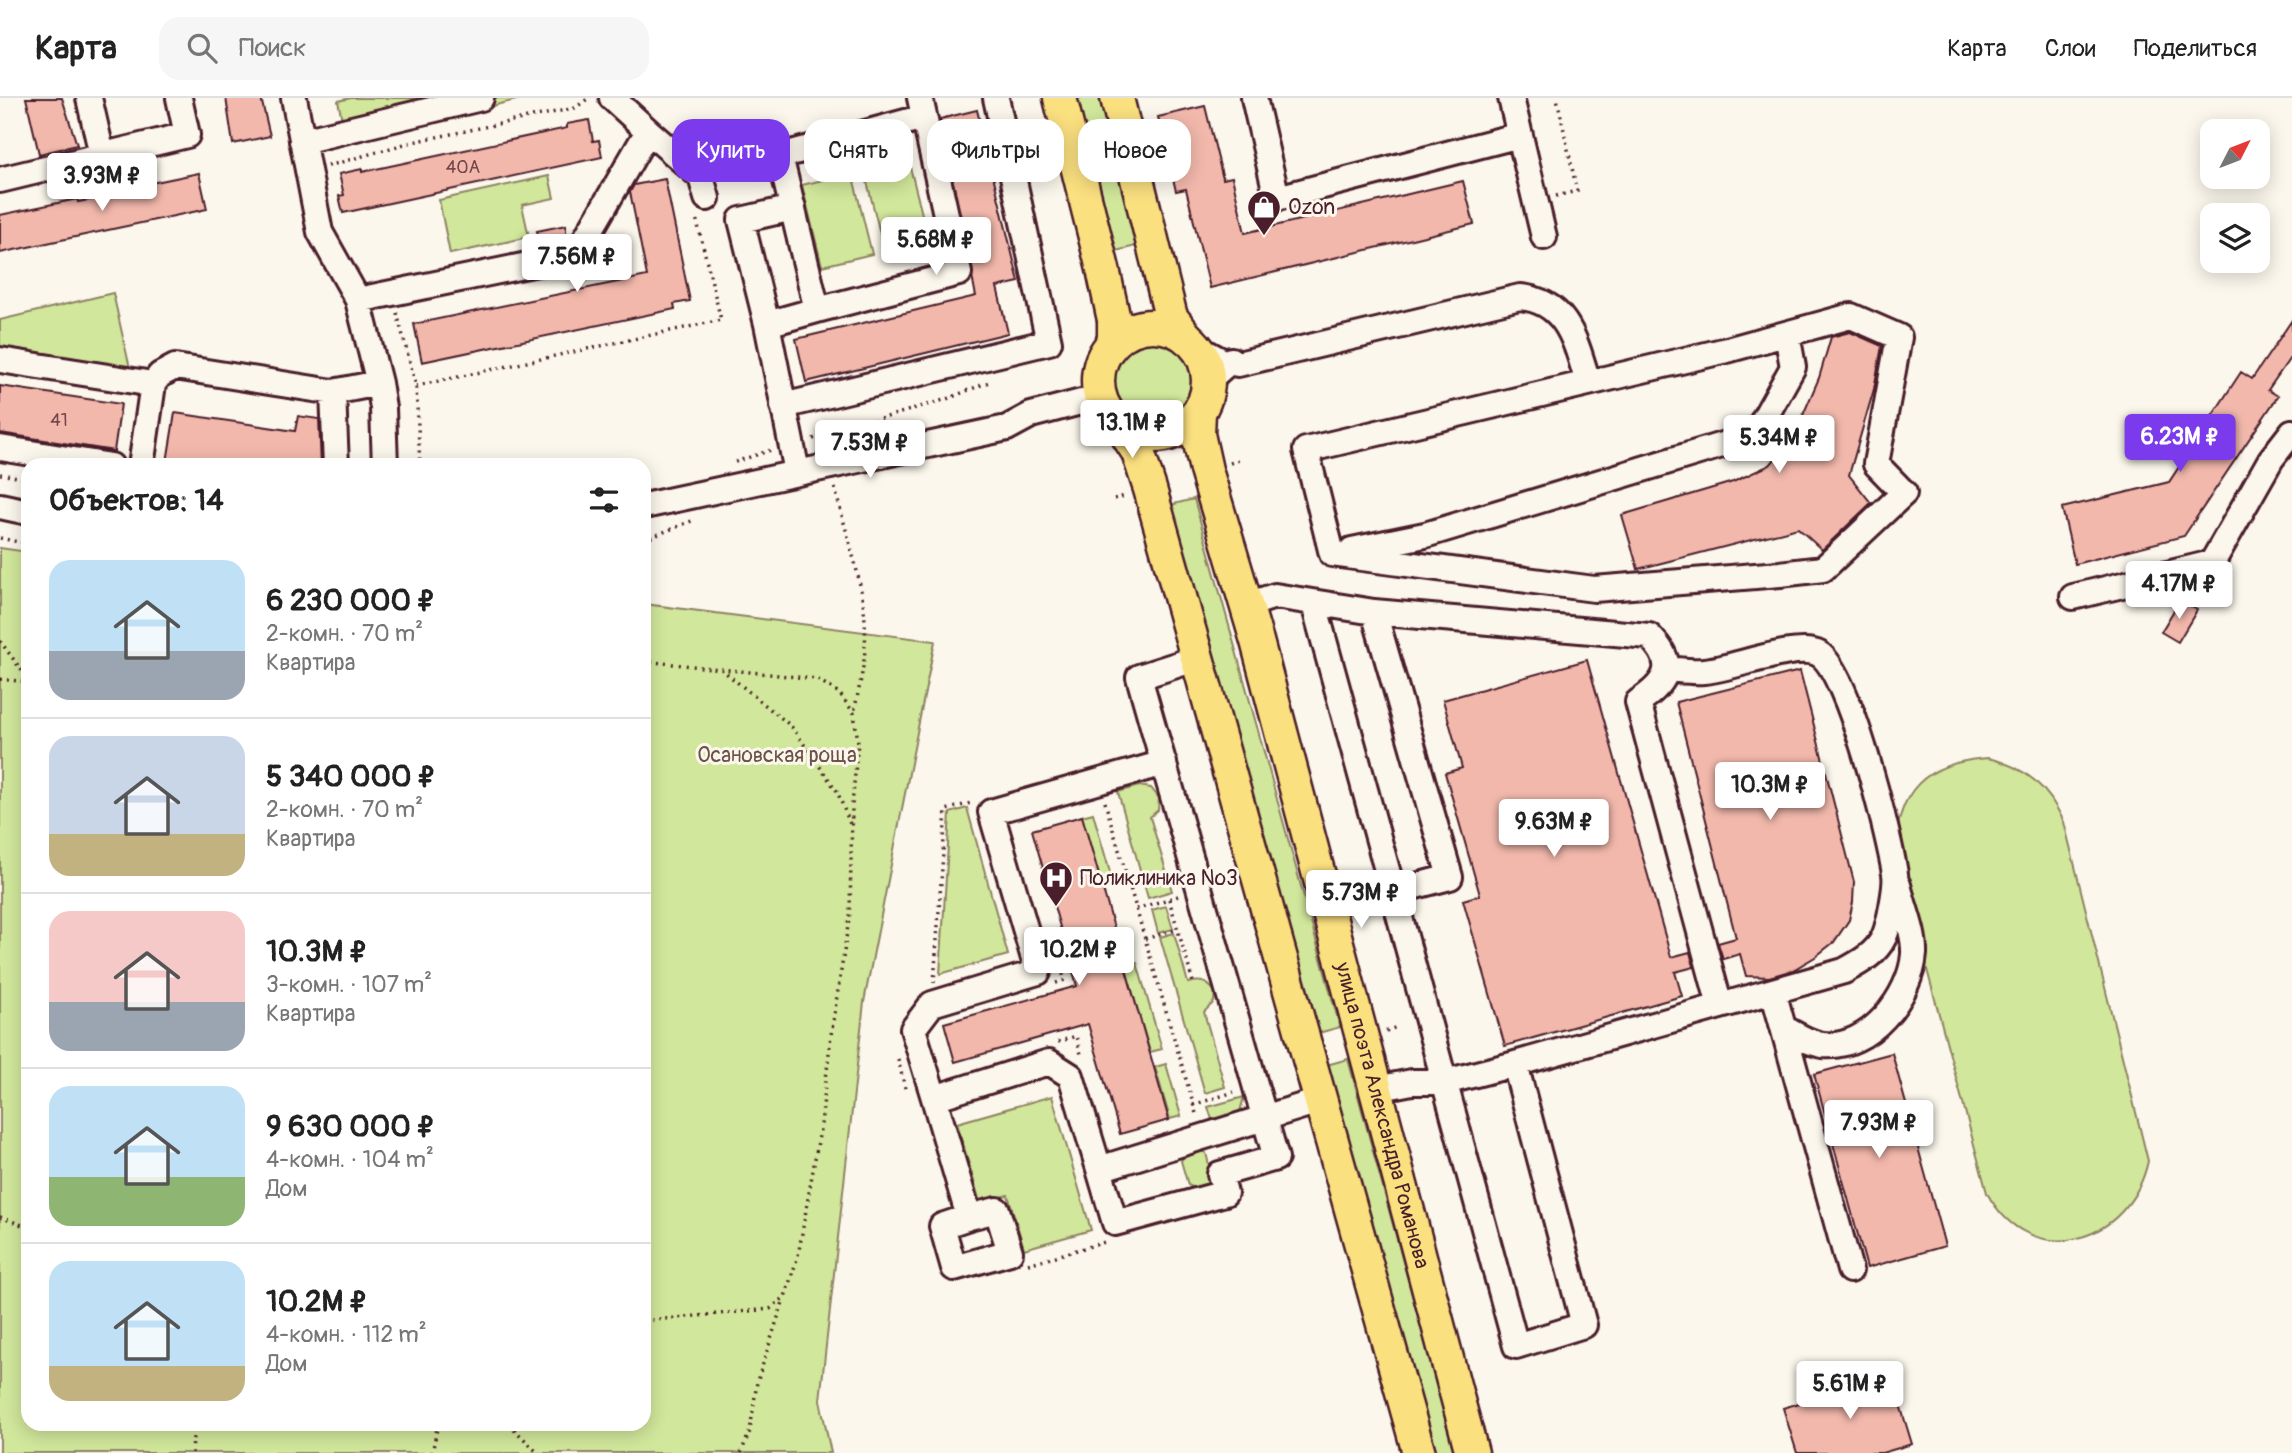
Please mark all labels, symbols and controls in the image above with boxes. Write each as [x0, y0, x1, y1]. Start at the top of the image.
search box [159, 17, 649, 80]
text: Карта [35, 28, 117, 69]
icon: search [183, 29, 221, 67]
text: Поиск [239, 32, 307, 64]
text: Карта [1947, 34, 2007, 63]
text: Слои [2045, 34, 2096, 63]
text: Поделиться [2134, 34, 2257, 63]
chip: Купить [672, 119, 790, 182]
chip: Снять [804, 119, 913, 182]
chip: Фильтры [927, 119, 1064, 182]
chip: Новое [1078, 119, 1191, 182]
north arrow [2200, 119, 2270, 189]
map controls [2200, 119, 2270, 273]
pin: 3.93M ₽ [37, 153, 167, 213]
house number: 40А [446, 156, 481, 179]
text: 3.93M ₽ [63, 161, 141, 190]
shop icon: Ozon [1245, 188, 1283, 237]
place label: Ozon [1288, 194, 1335, 221]
button: layers [2200, 203, 2270, 273]
pin: 5.68M ₽ [871, 218, 1001, 277]
text: 5.68M ₽ [897, 225, 975, 254]
pin: 7.56M ₽ [512, 234, 642, 294]
text: 7.56M ₽ [538, 242, 616, 271]
pin: 13.1M ₽ [1067, 400, 1197, 460]
text: 13.1M ₽ [1096, 408, 1168, 437]
house number: 41 [50, 409, 68, 432]
pin: 6.23M ₽ [2115, 414, 2245, 474]
pin: 5.34M ₽ [1714, 416, 1844, 475]
pin: 7.53M ₽ [805, 420, 935, 480]
text: 6.23M ₽ [2141, 422, 2219, 451]
text: 5.34M ₽ [1739, 423, 1819, 452]
text: 7.53M ₽ [831, 428, 909, 457]
icon: filters [585, 481, 623, 519]
text: Объектов: 14 [49, 482, 224, 519]
pin: 4.17M ₽ [2114, 561, 2244, 621]
text: 4.17M ₽ [2142, 569, 2216, 598]
text: 6 230 000 ₽ [266, 582, 436, 619]
icon: home [105, 588, 189, 672]
text: 2-комн. · 70 m² [266, 619, 423, 648]
text: Квартира [266, 648, 355, 677]
park label: Осановская роща [697, 742, 857, 769]
text: 5 340 000 ₽ [266, 758, 436, 795]
pin: 10.3M ₽ [1705, 762, 1835, 822]
icon: home [105, 764, 189, 848]
text: 10.3M ₽ [1731, 770, 1809, 799]
text: 2-комн. · 70 m² [266, 795, 423, 824]
pin: 9.63M ₽ [1489, 800, 1619, 859]
text: 9.63M ₽ [1515, 807, 1593, 836]
text: Квартира [266, 824, 355, 853]
hospital icon: Поликлиника №3 [1037, 859, 1075, 908]
place label: Поликлиника №3 [1080, 865, 1238, 892]
pin: 5.73M ₽ [1296, 870, 1426, 930]
text: 5.73M ₽ [1322, 878, 1400, 907]
pin: 10.2M ₽ [1014, 928, 1144, 987]
text: 10.3M ₽ [266, 933, 368, 970]
text: 10.2M ₽ [1040, 935, 1118, 964]
icon: home [105, 939, 189, 1023]
street label: улица поэта Александра Романова [1328, 958, 1436, 1272]
text: 3-комн. · 107 m² [266, 970, 432, 999]
text: Квартира [266, 999, 355, 1028]
pin: 7.93M ₽ [1814, 1100, 1944, 1160]
text: 9 630 000 ₽ [266, 1108, 435, 1145]
text: 7.93M ₽ [1840, 1108, 1918, 1137]
icon: home [105, 1114, 189, 1198]
text: 4-комн. · 104 m² [266, 1145, 434, 1174]
text: Дом [266, 1174, 307, 1203]
text: 10.2M ₽ [266, 1283, 368, 1320]
icon: home [105, 1289, 189, 1373]
text: 4-комн. · 112 m² [266, 1320, 427, 1349]
text: Дом [266, 1349, 307, 1378]
pin: 5.61M ₽ [1785, 1362, 1915, 1421]
text: 5.61M ₽ [1812, 1369, 1888, 1398]

